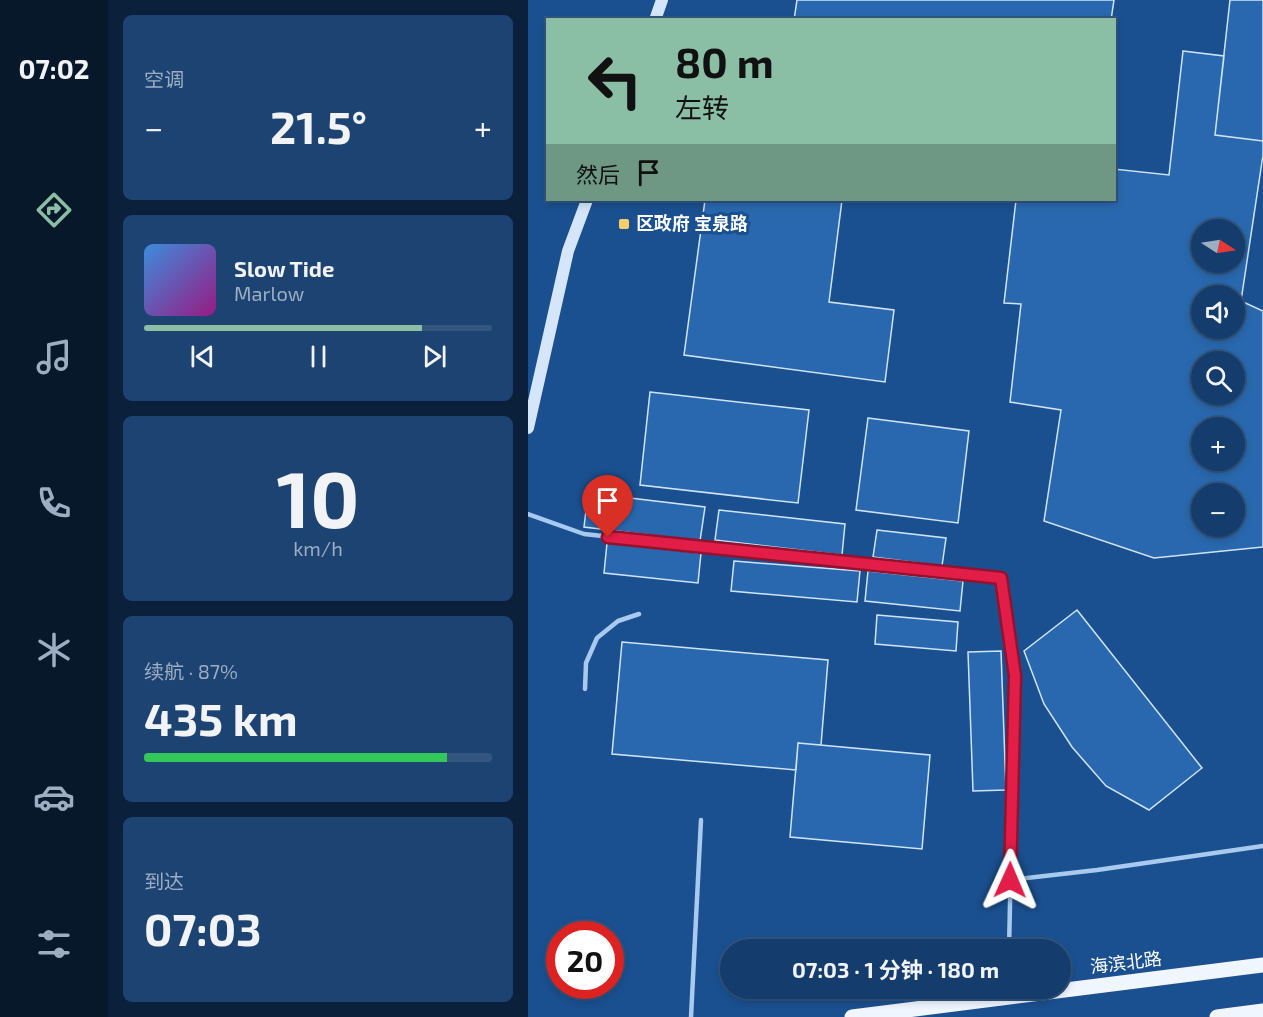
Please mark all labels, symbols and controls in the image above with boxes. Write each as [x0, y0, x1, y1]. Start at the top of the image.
text: 80 m [675, 36, 774, 86]
icon: left [576, 42, 654, 120]
text: 07:02 [19, 52, 89, 84]
text: 空调 [144, 67, 184, 91]
text: 左转 [675, 91, 729, 123]
text: 21.5° [270, 99, 367, 153]
text: − [144, 107, 163, 147]
text: + [474, 107, 492, 147]
icon: arrive [632, 156, 665, 189]
text: 然后 [576, 161, 620, 187]
icon: directions [33, 189, 75, 231]
place label: 区政府 宝泉路 [636, 212, 748, 234]
marker: 区政府 宝泉路 [617, 217, 631, 231]
north arrow [1191, 219, 1245, 273]
map controls [1191, 219, 1245, 537]
text: Slow Tide [234, 255, 334, 281]
text: Marlow [234, 281, 304, 305]
button: sound [1191, 285, 1245, 339]
icon: music [33, 336, 75, 378]
icon: previous [186, 340, 219, 373]
icon: pause [302, 340, 335, 373]
icon: next [418, 340, 451, 373]
button: search [1191, 351, 1245, 405]
button: + [1191, 417, 1245, 471]
text: 10 [277, 450, 359, 544]
pin [582, 475, 633, 537]
icon: phone [33, 482, 75, 524]
button: − [1191, 483, 1245, 537]
icon: arrive [591, 484, 624, 517]
text: km/h [293, 536, 343, 560]
icon: climate [33, 629, 75, 671]
text: 续航 · 87% [144, 659, 238, 683]
text: 435 km [144, 691, 298, 745]
icon: car [33, 776, 75, 818]
position arrow [978, 848, 1042, 912]
text: 到达 [144, 869, 184, 893]
text: 07:03 [144, 901, 262, 955]
speed limit sign: 20 [546, 921, 624, 999]
icon: filters [33, 923, 75, 965]
street label: 海滨北路 [1089, 947, 1163, 977]
text: 07:03 · 1 分钟 · 180 m [792, 956, 999, 982]

